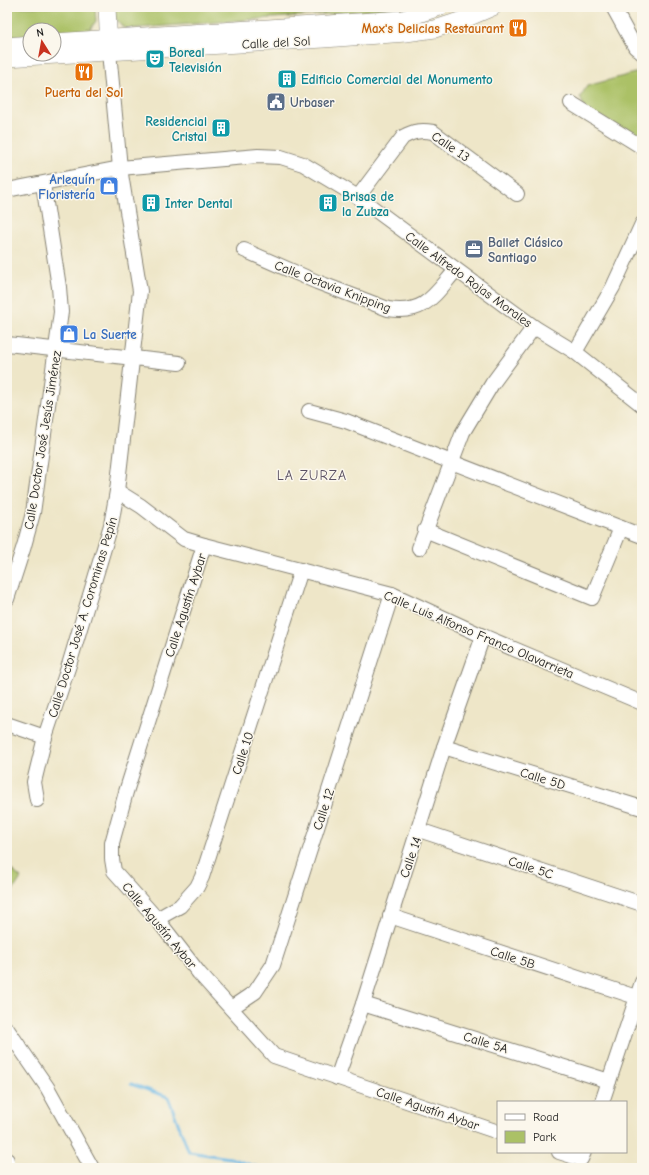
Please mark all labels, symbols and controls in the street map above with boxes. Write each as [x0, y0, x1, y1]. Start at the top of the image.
restaurant icon: Max's Delicias Restaurant [507, 17, 529, 39]
place label: Max's Delicias Restaurant [361, 21, 505, 36]
north arrow [22, 22, 62, 62]
text: N [35, 26, 45, 40]
street label: Calle del Sol [241, 33, 311, 52]
place label: Boreal Televisión [169, 45, 222, 75]
theatre icon: Boreal Televisión [144, 48, 166, 70]
restaurant icon: Puerta del Sol [73, 61, 95, 83]
building icon: Edificio Comercial del Monumento [276, 68, 298, 90]
place label: Edificio Comercial del Monumento [301, 72, 493, 87]
place label: Puerta del Sol [45, 85, 123, 100]
public building icon: Urbaser [265, 91, 287, 113]
place label: Urbaser [290, 95, 335, 110]
place label: Residencial Cristal [145, 114, 207, 144]
building icon: Residencial Cristal [210, 117, 232, 139]
street label: Calle 13 [429, 128, 473, 165]
place label: Arlequín Floristería [38, 172, 95, 202]
shop icon: Arlequín Floristería [98, 175, 120, 197]
place label: Brisas de la Zubza [342, 189, 394, 219]
building icon: Inter Dental [140, 192, 162, 214]
building icon: Brisas de la Zubza [317, 192, 339, 214]
place label: Inter Dental [165, 196, 233, 211]
street label: Calle Alfredo Rojas Morales [402, 228, 535, 330]
place label: Ballet Clásico Santiago [488, 235, 563, 265]
office icon: Ballet Clásico Santiago [463, 238, 485, 260]
street label: Calle Octavia Knipping [272, 257, 393, 316]
shop icon: La Suerte [58, 323, 80, 345]
place label: La Suerte [83, 327, 137, 342]
street label: Calle Doctor José Jesús Jiménez [21, 349, 64, 531]
district label: LA ZURZA [277, 467, 347, 484]
street label: Calle Doctor José A. Corominas Pepín [45, 515, 120, 719]
street label: Calle Agustín Aybar [162, 551, 210, 659]
street label: Calle Luis Alfonso Franco Olavarrieta [382, 588, 576, 681]
street label: Calle 10 [228, 730, 256, 777]
street label: Calle 5D [518, 765, 567, 792]
street label: Calle 12 [310, 786, 337, 832]
street label: Calle 14 [396, 835, 425, 880]
street label: Calle 5C [507, 853, 555, 882]
street label: Calle Agustín Aybar [119, 879, 201, 972]
street label: Calle 5B [488, 943, 537, 972]
street label: Calle 5A [462, 1029, 510, 1056]
street label: Calle Agustín Aybar [374, 1084, 482, 1133]
legend [497, 1101, 627, 1153]
text: Road [533, 1110, 559, 1124]
text: Park [533, 1130, 556, 1144]

